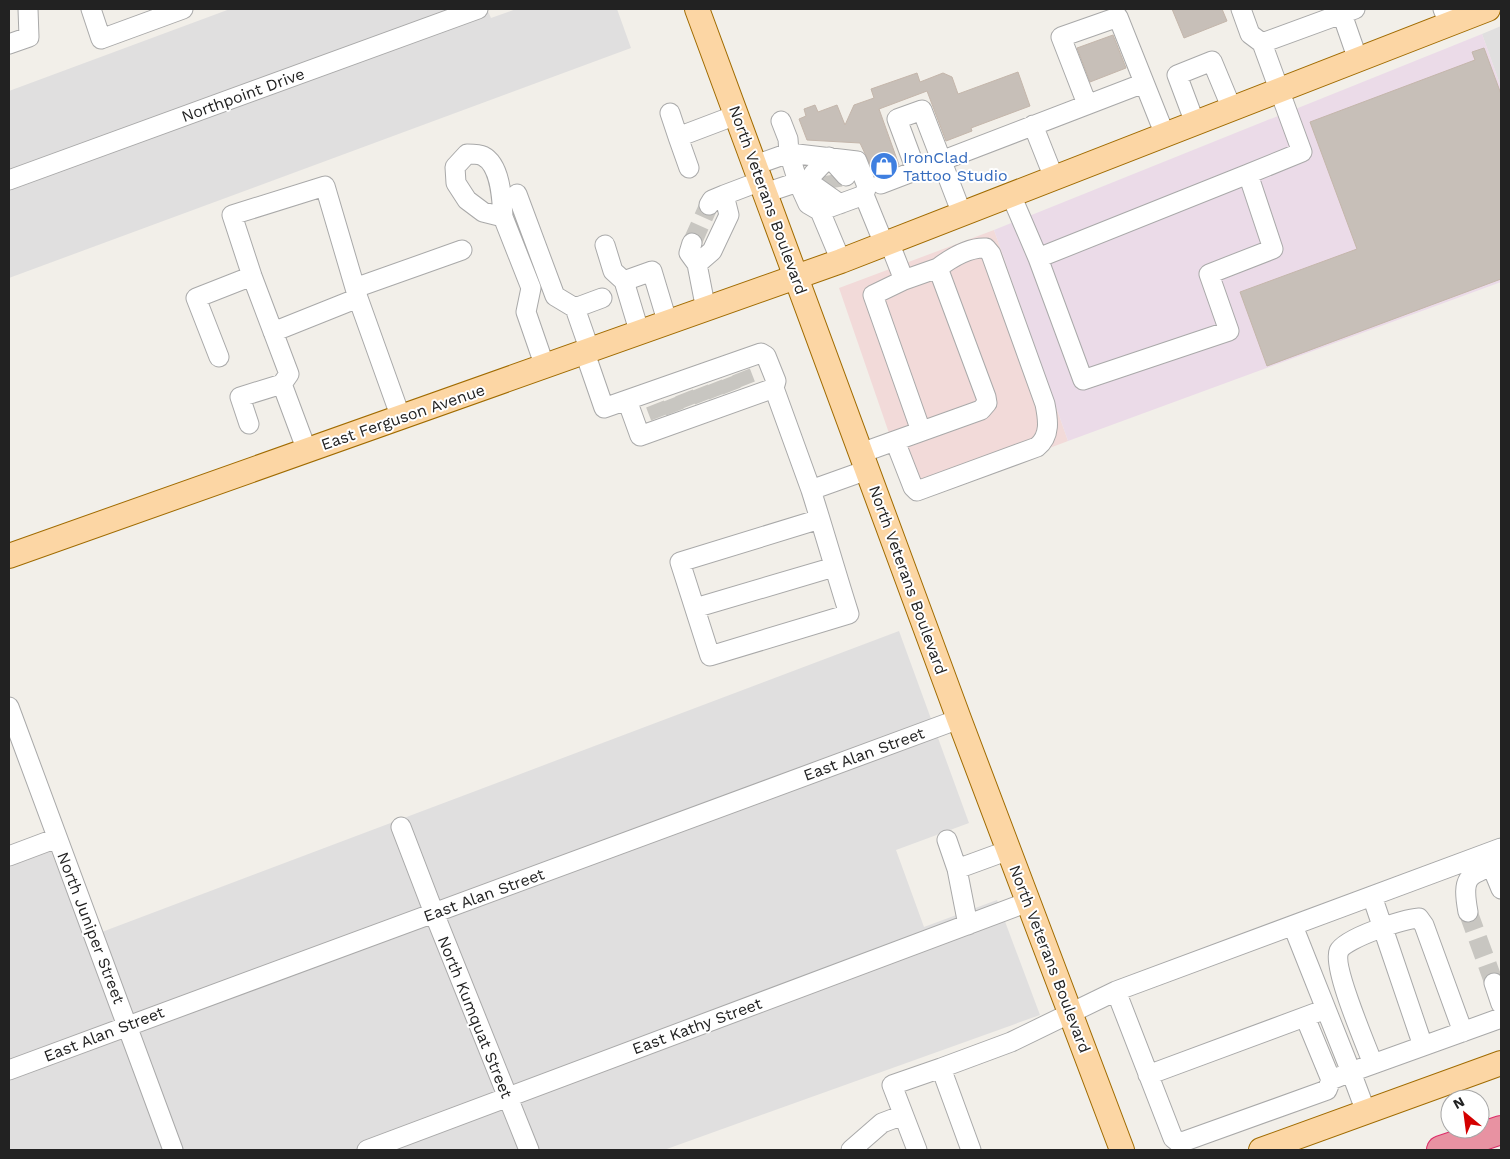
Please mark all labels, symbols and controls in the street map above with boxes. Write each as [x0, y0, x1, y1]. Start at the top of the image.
street label: Northpoint Drive [179, 64, 307, 126]
street label: North Veterans Boulevard [725, 103, 811, 297]
place label: IronClad Tattoo Studio [903, 148, 1008, 185]
shop icon: IronClad Tattoo Studio [869, 151, 899, 181]
street label: East Ferguson Avenue [319, 380, 487, 454]
street label: North Veterans Boulevard [865, 483, 951, 677]
street label: East Alan Street [801, 723, 927, 785]
street label: North Juniper Street [53, 849, 129, 1007]
street label: North Veterans Boulevard [1005, 862, 1095, 1056]
street label: East Alan Street [421, 864, 547, 926]
street label: North Kumquat Street [434, 933, 516, 1101]
street label: East Kathy Street [630, 994, 765, 1058]
street label: East Alan Street [41, 1002, 167, 1066]
north arrow [1440, 1089, 1490, 1139]
text: N [1450, 1093, 1467, 1112]

